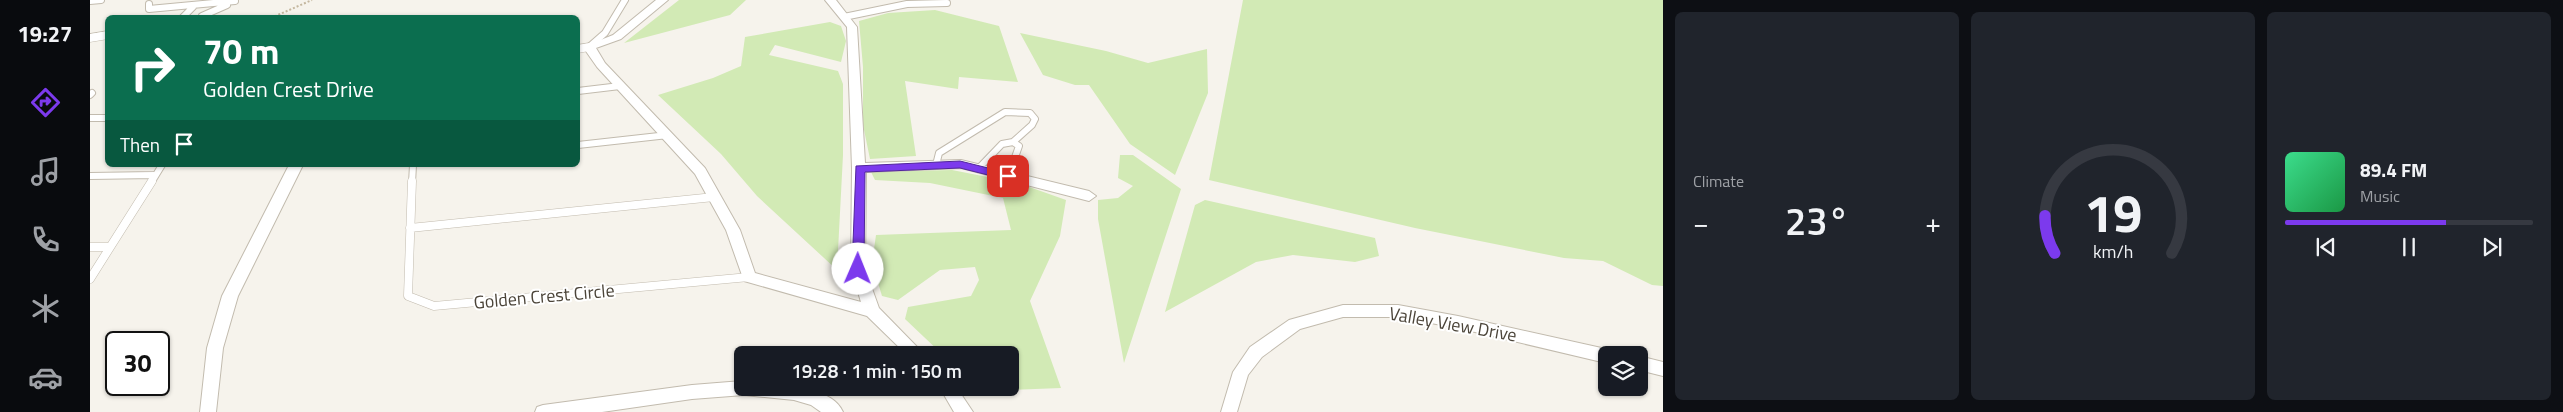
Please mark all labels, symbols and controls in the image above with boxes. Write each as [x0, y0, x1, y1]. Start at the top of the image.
text: 19:27 [18, 17, 72, 51]
text: 70 m [203, 24, 279, 78]
icon: right [120, 35, 185, 100]
text: Golden Crest Drive [203, 72, 374, 106]
icon: directions [28, 85, 63, 120]
text: Then [120, 130, 160, 159]
icon: arrive [170, 130, 198, 158]
icon: music [28, 154, 63, 189]
pin [987, 155, 1029, 197]
text: 89.4 FM [2360, 155, 2427, 184]
icon: arrive [994, 162, 1022, 190]
text: Climate [1693, 169, 1744, 193]
text: 19 [2084, 173, 2142, 252]
text: Music [2360, 184, 2400, 208]
text: 23° [1785, 192, 1849, 250]
text: − [1693, 201, 1709, 244]
text: + [1925, 201, 1941, 244]
icon: phone [28, 222, 63, 257]
icon: previous [2312, 233, 2340, 261]
icon: pause [2395, 233, 2423, 261]
icon: next [2478, 233, 2506, 261]
text: km/h [2093, 238, 2133, 265]
position arrow [831, 242, 883, 294]
street label: Golden Crest Circle [472, 276, 616, 316]
icon: climate [28, 291, 63, 326]
street label: Valley View Drive [1387, 299, 1519, 349]
speed limit sign: 30 [105, 331, 170, 396]
map controls [1598, 346, 1648, 396]
button: layers [1598, 346, 1648, 396]
text: 19:28 · 1 min · 150 m [791, 356, 962, 385]
icon: car [28, 360, 63, 395]

